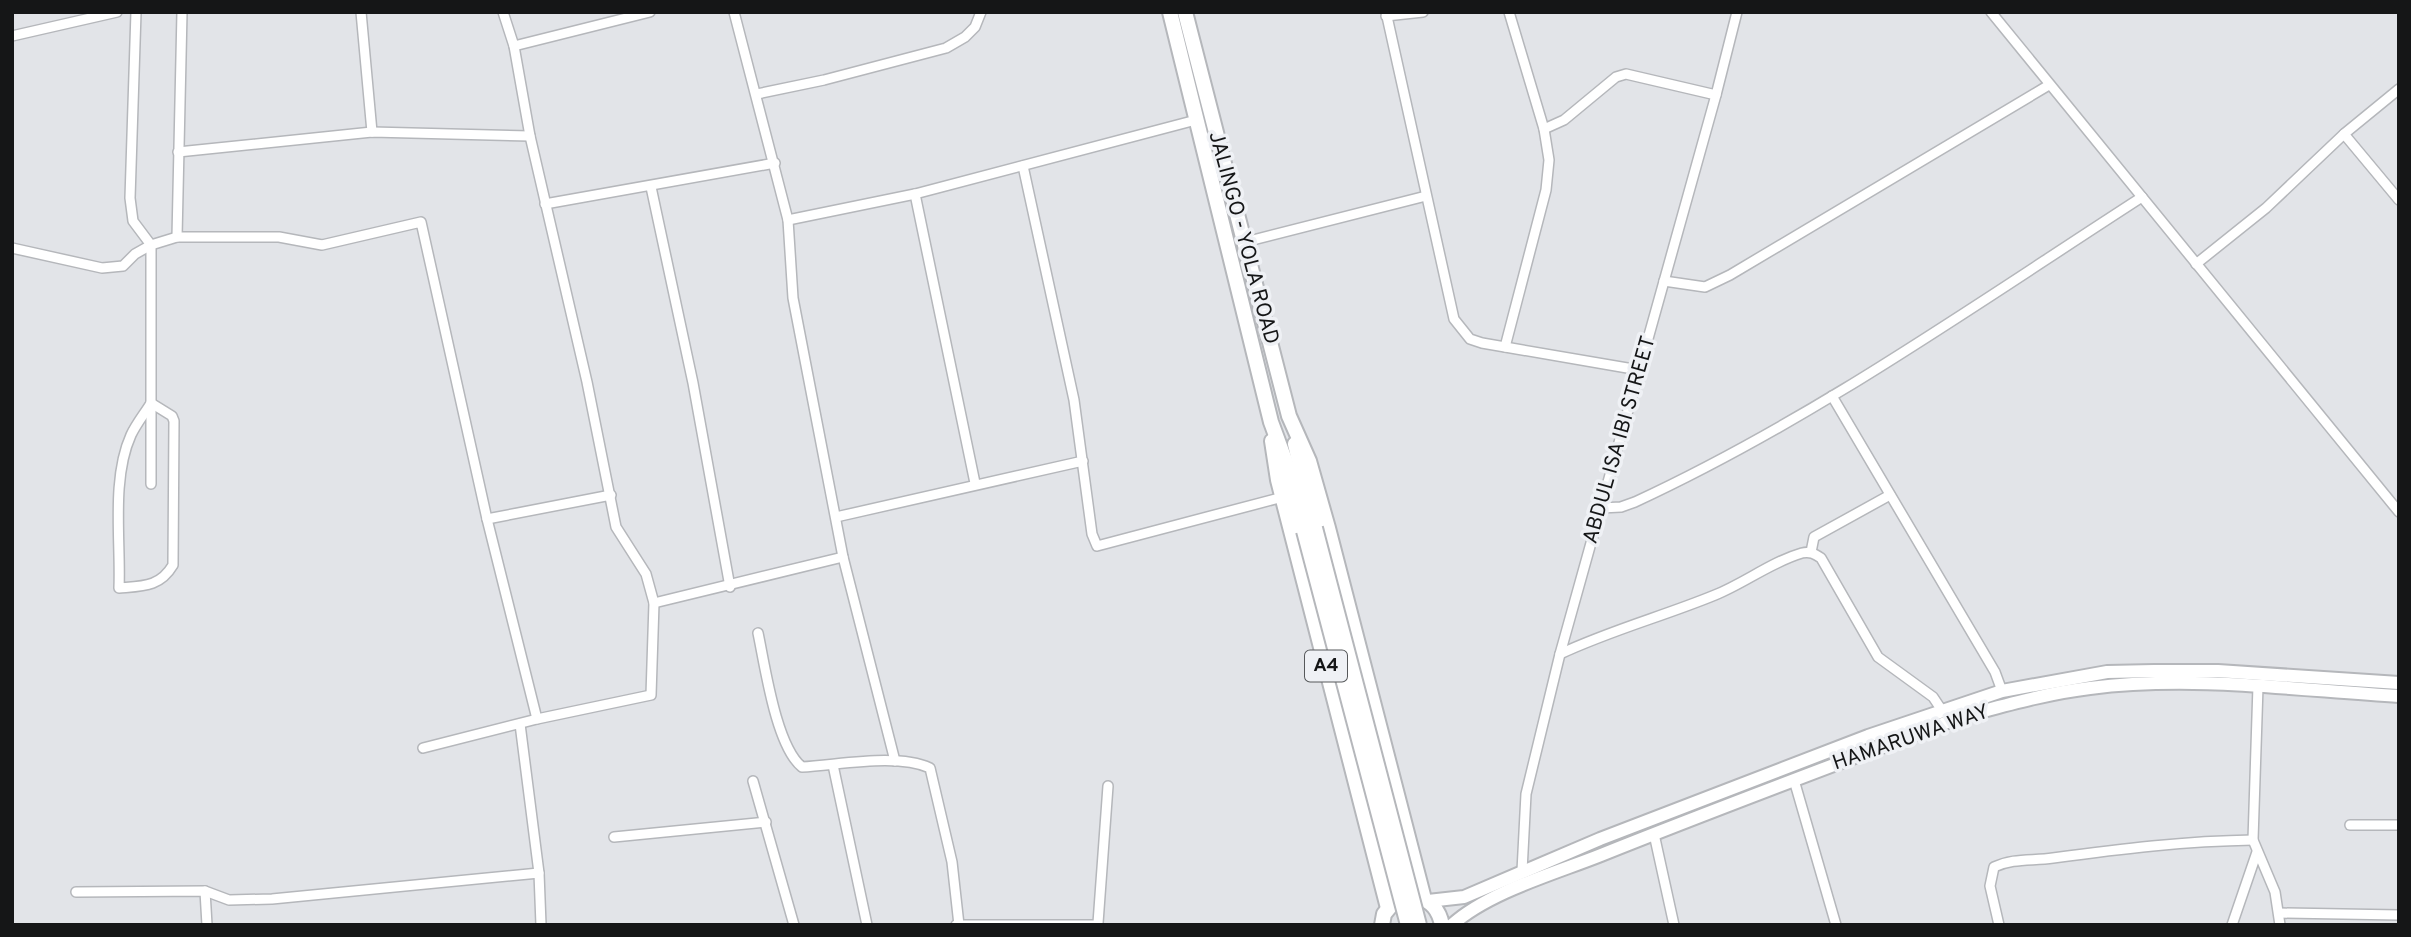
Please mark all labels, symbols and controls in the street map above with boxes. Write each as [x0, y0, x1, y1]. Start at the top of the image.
street label: JALINGO - YOLA ROAD [1202, 129, 1284, 347]
street label: ABDUL ISA IBI STREET [1577, 333, 1663, 547]
road number: A4 [1305, 650, 1347, 681]
street label: HAMARUWA WAY [1829, 699, 1993, 777]

